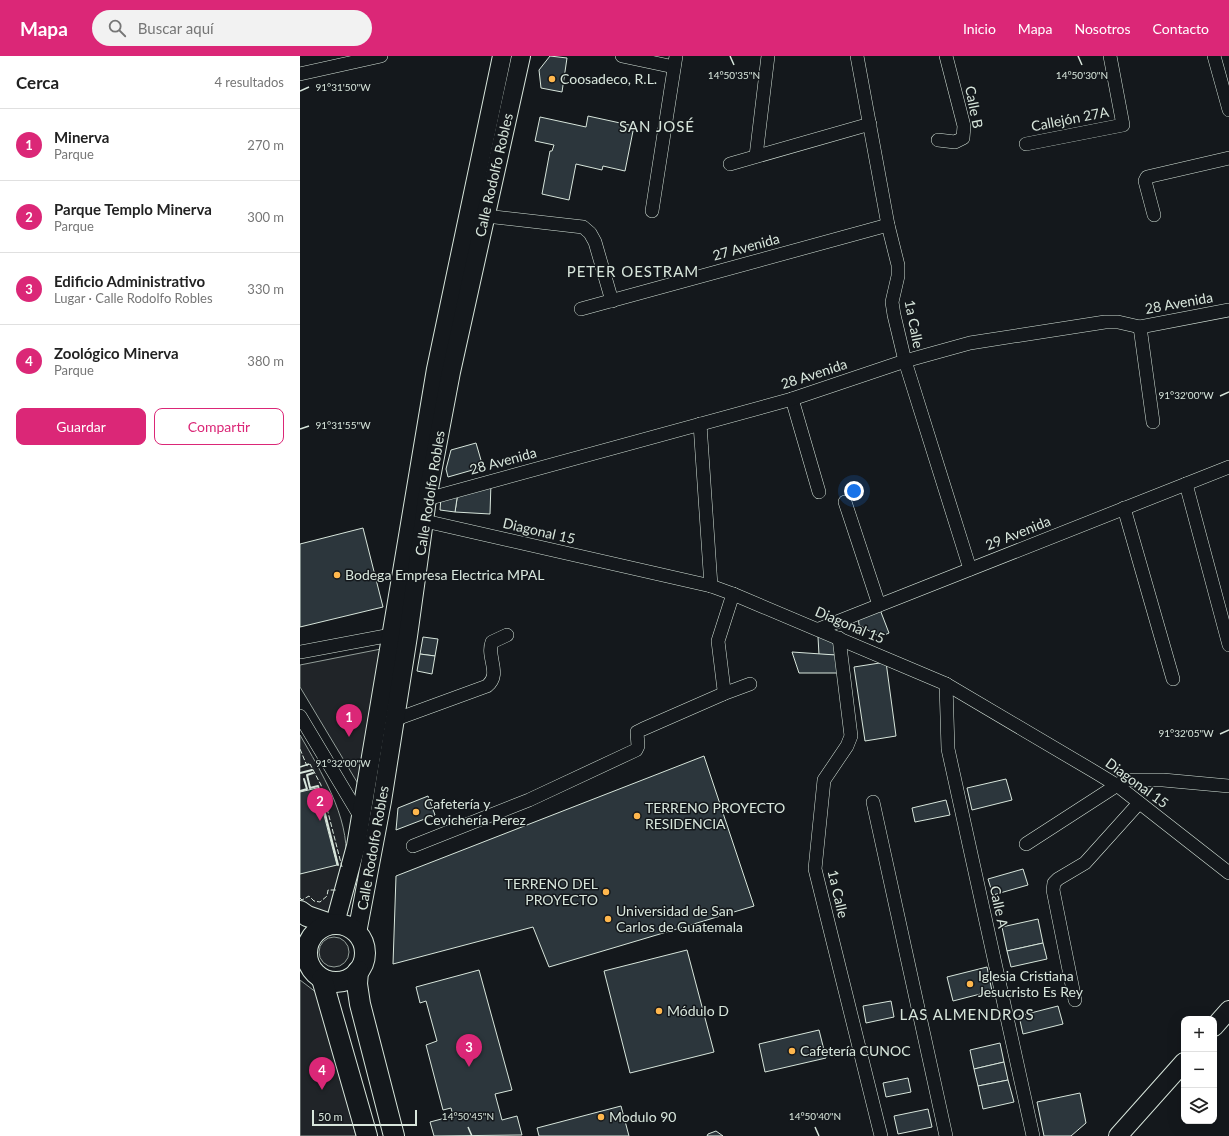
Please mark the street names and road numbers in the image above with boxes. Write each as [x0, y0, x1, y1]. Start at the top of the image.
street label: Calle B [962, 84, 987, 130]
street label: Callejón 27A [1030, 103, 1111, 134]
street label: Calle Rodolfo Robles [471, 111, 516, 238]
street label: 27 Avenida [711, 229, 781, 264]
street label: 28 Avenida [1144, 288, 1214, 317]
street label: 1a Calle [901, 298, 928, 350]
street label: 28 Avenida [779, 355, 849, 392]
street label: Calle Rodolfo Robles [411, 429, 448, 557]
street label: 28 Avenida [468, 443, 538, 478]
street label: 29 Avenida [983, 512, 1053, 553]
street label: Diagonal 15 [501, 514, 577, 547]
street label: Diagonal 15 [813, 602, 888, 647]
street label: Diagonal 15 [1102, 754, 1172, 811]
street label: Calle Rodolfo Robles [353, 784, 392, 912]
street label: 1a Calle [825, 868, 852, 920]
street label: Calle A [987, 884, 1012, 930]

